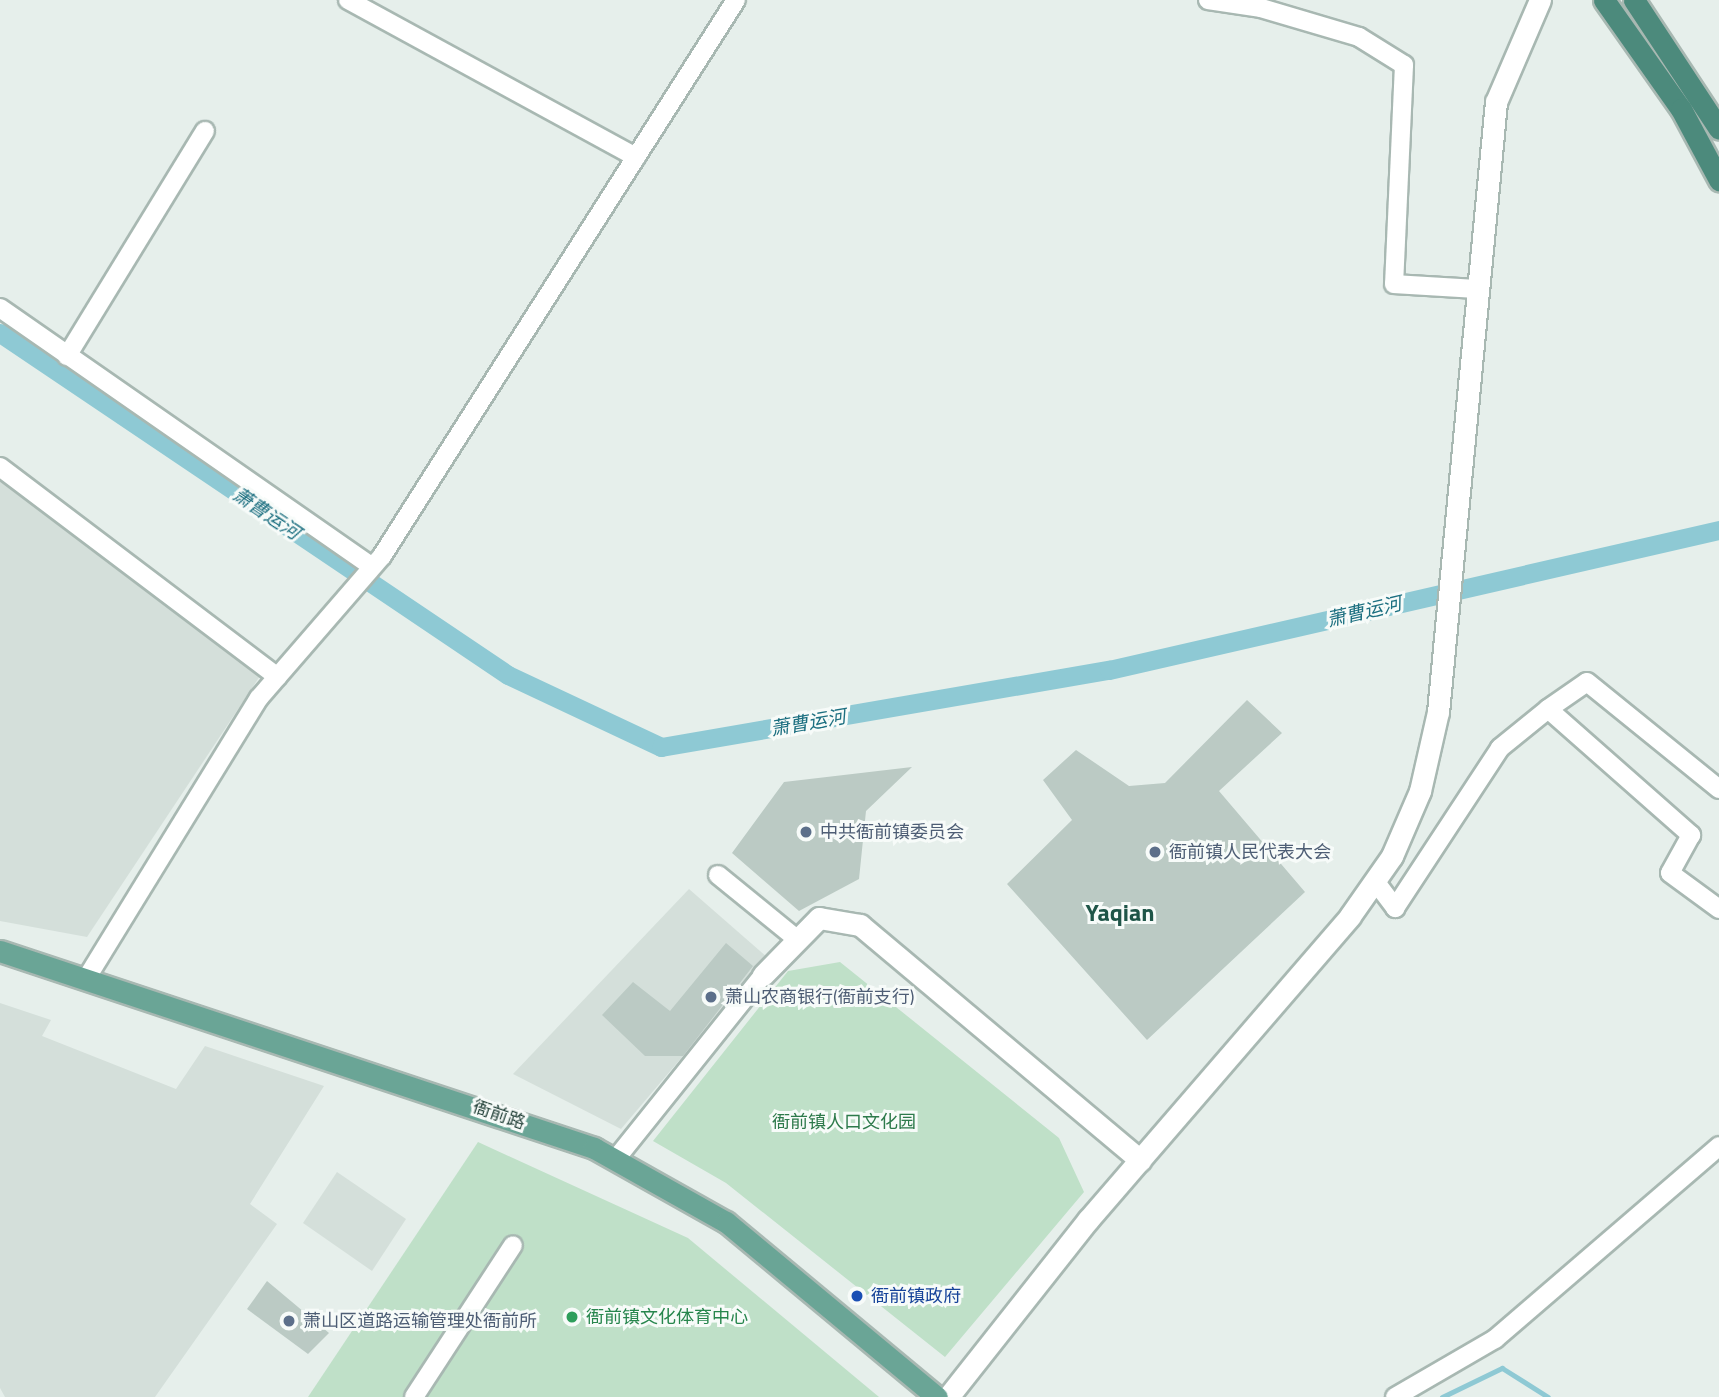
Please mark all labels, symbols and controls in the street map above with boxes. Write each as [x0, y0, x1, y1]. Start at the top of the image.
water label: 萧曹运河 [229, 482, 305, 544]
water label: 萧曹运河 [1324, 591, 1404, 631]
water label: 萧曹运河 [769, 704, 847, 740]
place label: 中共衙前镇委员会 [820, 821, 964, 843]
marker: 中共衙前镇委员会 [798, 824, 814, 840]
place label: 衙前镇人民代表大会 [1169, 841, 1331, 863]
marker: 衙前镇人民代表大会 [1147, 844, 1163, 860]
district label: Yaqian [1086, 899, 1154, 927]
place label: 萧山农商银行(衙前支行) [725, 986, 915, 1008]
marker: 萧山农商银行(衙前支行) [703, 989, 719, 1005]
street label: 衙前路 [470, 1096, 528, 1134]
park label: 衙前镇人口文化园 [772, 1111, 916, 1133]
place label: 衙前镇政府 [871, 1285, 961, 1307]
marker: 衙前镇政府 [849, 1288, 865, 1304]
place label: 衙前镇文化体育中心 [586, 1306, 748, 1328]
marker: 衙前镇文化体育中心 [564, 1309, 580, 1325]
place label: 萧山区道路运输管理处衙前所 [303, 1310, 537, 1332]
marker: 萧山区道路运输管理处衙前所 [281, 1313, 297, 1329]

